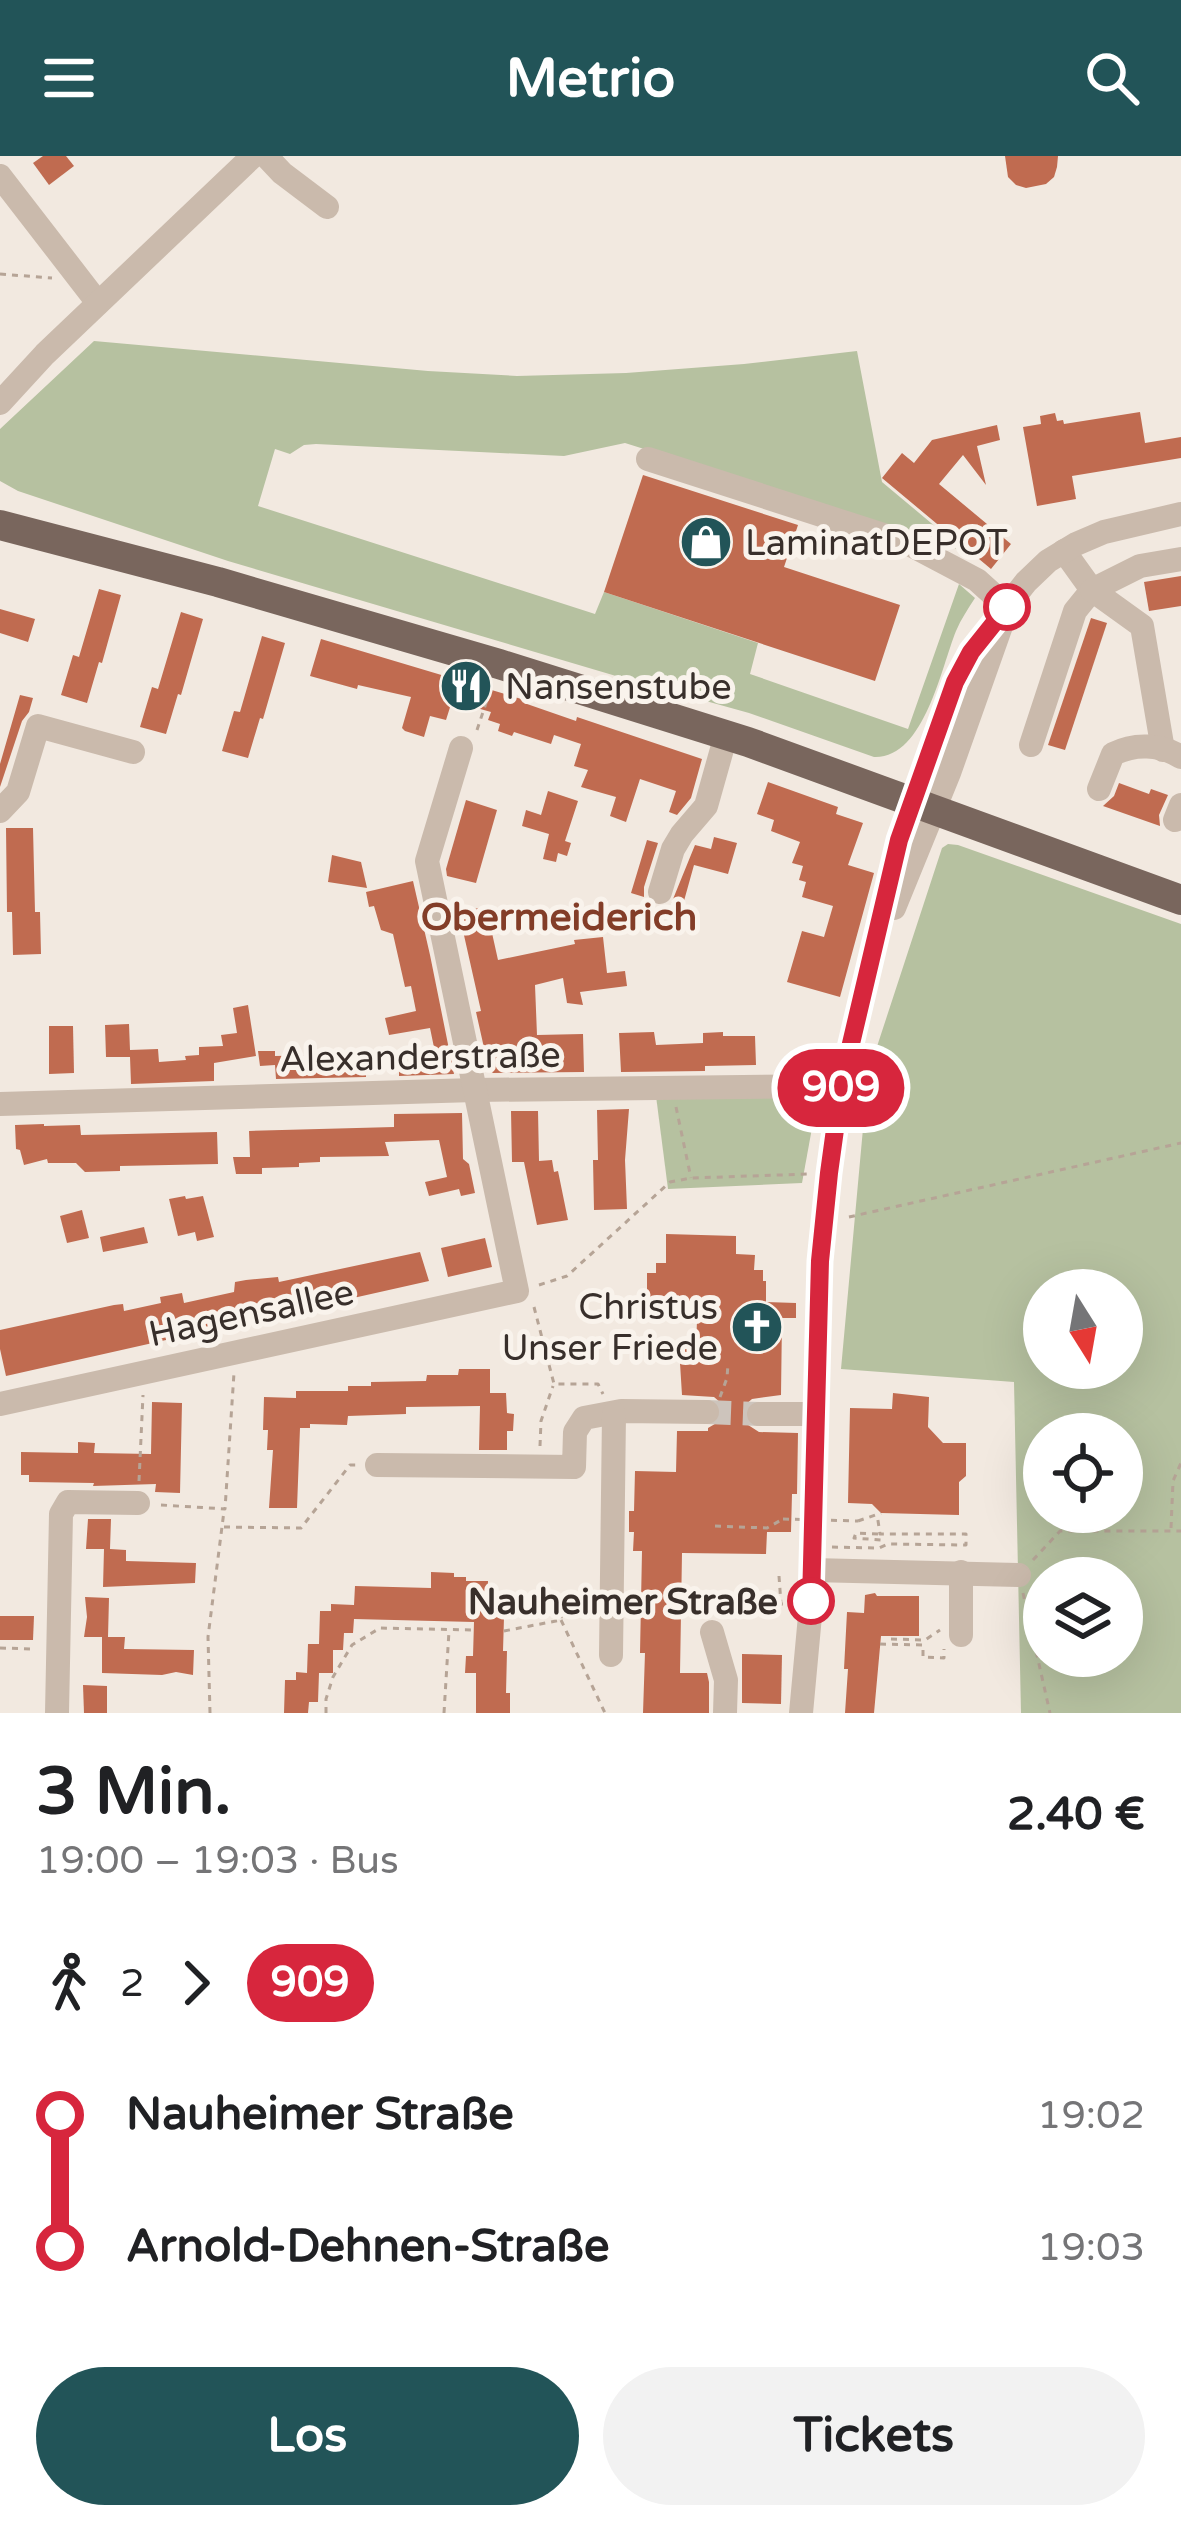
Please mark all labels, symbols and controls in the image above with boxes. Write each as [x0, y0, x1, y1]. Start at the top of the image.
icon: menu [36, 45, 102, 111]
icon: search [1079, 45, 1145, 111]
text: Metrio [506, 46, 675, 111]
shop icon: LaminatDEPOT [678, 514, 734, 570]
place label: LaminatDEPOT [745, 522, 1008, 565]
unlabelled marker [985, 585, 1029, 629]
restaurant icon: Nansenstube [438, 658, 494, 714]
place label: Nansenstube [505, 666, 732, 709]
district label: Obermeiderich [421, 894, 697, 941]
street label: Alexanderstraße [279, 1034, 561, 1081]
line badge: 909 [772, 1049, 910, 1127]
text: 909 [801, 1062, 881, 1113]
north arrow [1023, 1269, 1143, 1389]
map controls [1023, 1269, 1143, 1677]
street label: Hagensallee [145, 1271, 358, 1356]
place label: Christus Unser Friede [501, 1286, 718, 1370]
church icon: Christus Unser Friede [729, 1299, 785, 1355]
button: locate [1023, 1413, 1143, 1533]
button: layers [1023, 1557, 1143, 1677]
marker: Nauheimer Straße [789, 1579, 833, 1623]
place label: Nauheimer Straße [468, 1581, 778, 1624]
text: 3 Min. [36, 1752, 232, 1832]
text: 2.40 € [1007, 1788, 1145, 1842]
text: 19:00 – 19:03 · Bus [36, 1837, 399, 1884]
icon: walk [36, 1950, 102, 2016]
icon: forward [163, 1950, 229, 2016]
text: 909 [271, 1957, 350, 2008]
text: 2 [120, 1960, 145, 2007]
text: Nauheimer Straße [126, 2088, 514, 2142]
text: 19:02 [1037, 2092, 1145, 2139]
text: Arnold-Dehnen-Straße [126, 2220, 609, 2274]
text: 19:03 [1037, 2224, 1145, 2271]
button: Los [36, 2367, 579, 2505]
button: Tickets [603, 2367, 1145, 2505]

